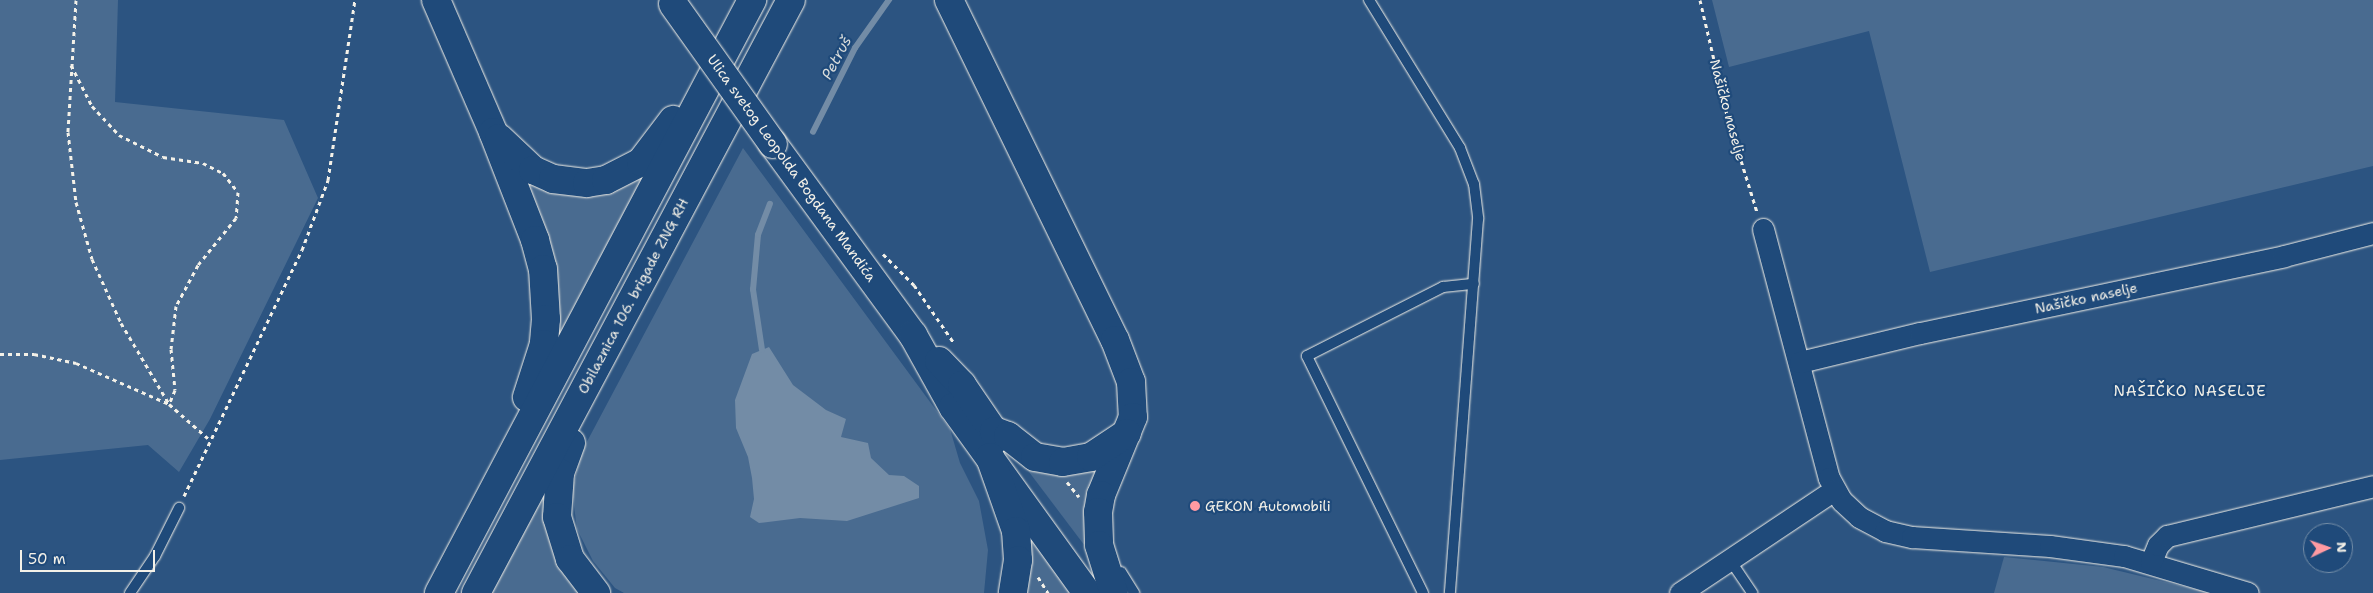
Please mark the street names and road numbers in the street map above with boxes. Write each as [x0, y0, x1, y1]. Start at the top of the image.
street label: Ulica svetog Leopolda Bogdana Mandića [704, 51, 880, 285]
street label: Našičko naselje [1706, 57, 1750, 163]
street label: Obilaznica 106. brigade ZNG RH [574, 195, 692, 397]
street label: Našičko naselje [2033, 279, 2139, 317]

